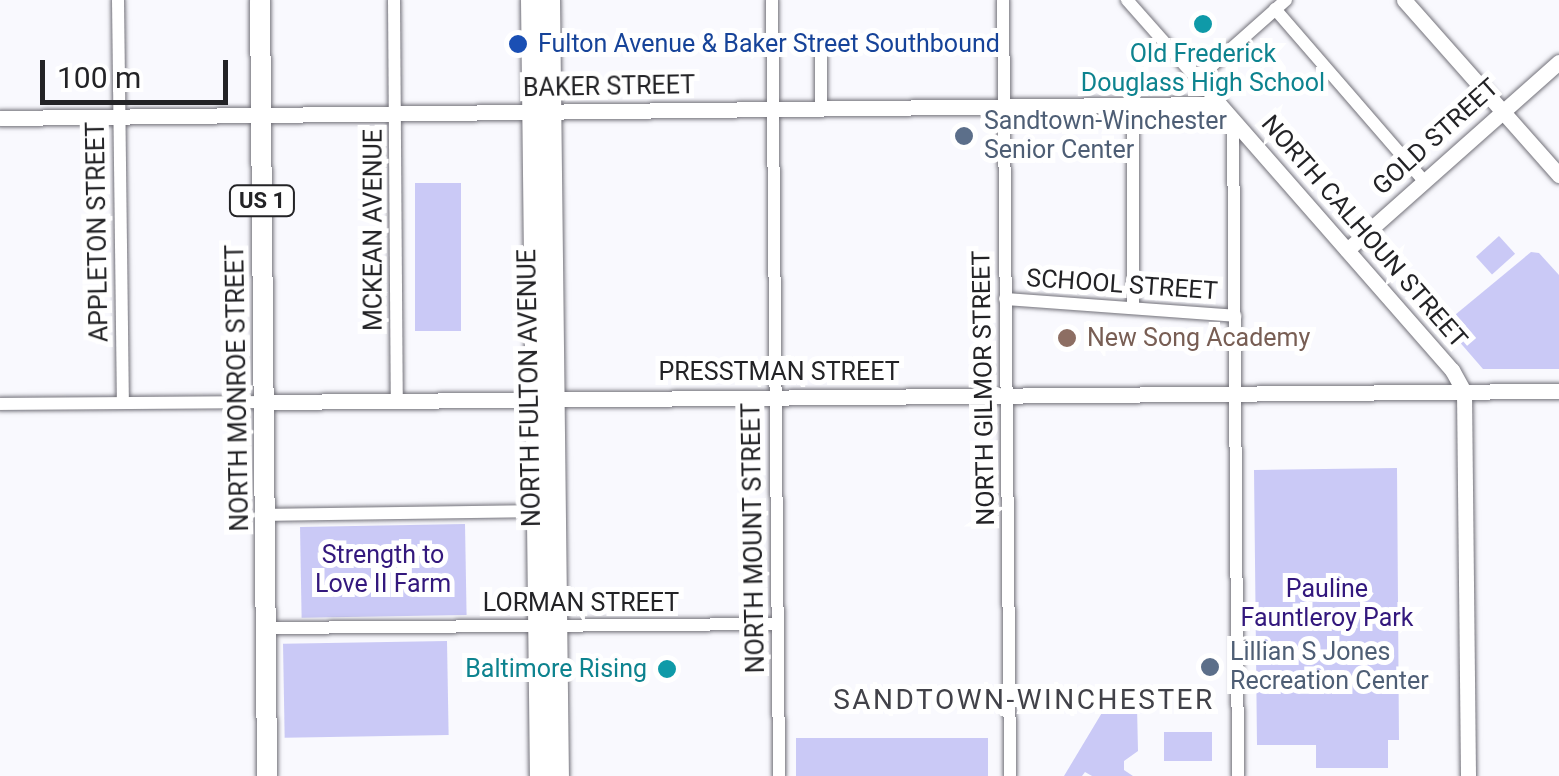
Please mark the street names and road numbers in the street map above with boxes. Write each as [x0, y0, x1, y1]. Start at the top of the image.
street label: BAKER STREET [523, 71, 695, 103]
street label: GOLD STREET [1367, 73, 1505, 201]
street label: NORTH CALHOUN STREET [1255, 110, 1473, 354]
street label: APPLETON STREET [81, 122, 115, 342]
street label: MCKEAN AVENUE [359, 129, 389, 331]
road number: US 1 [227, 184, 297, 218]
street label: NORTH MONROE STREET [220, 244, 256, 532]
street label: NORTH FULTON AVENUE [513, 249, 547, 527]
street label: NORTH GILMOR STREET [967, 250, 1001, 526]
street label: SCHOOL STREET [1025, 263, 1219, 307]
street label: PRESSTMAN STREET [658, 357, 900, 387]
street label: NORTH MOUNT STREET [737, 402, 771, 674]
street label: LORMAN STREET [483, 588, 679, 618]

